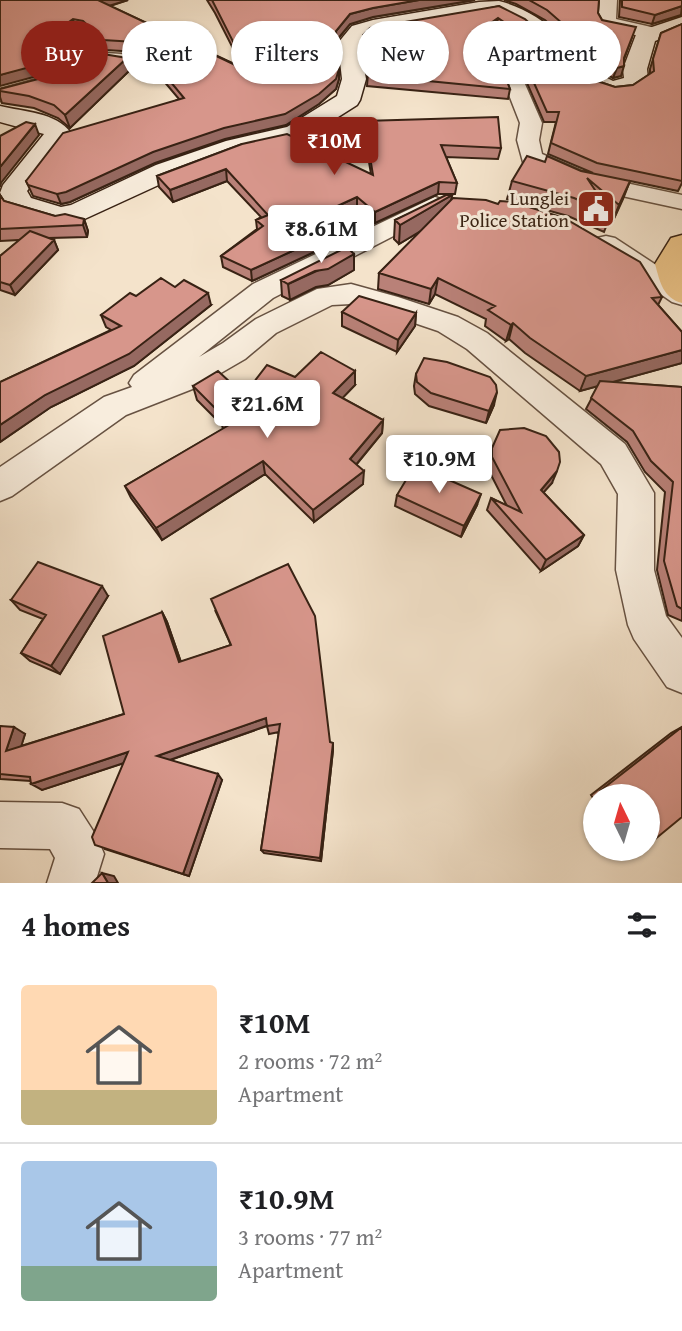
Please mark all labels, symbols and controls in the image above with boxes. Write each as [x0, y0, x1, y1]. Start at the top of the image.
chip: Buy [21, 21, 108, 84]
chip: Rent [122, 21, 217, 84]
chip: Filters [231, 21, 343, 84]
chip: New [357, 21, 449, 84]
chip: Apartment [463, 21, 621, 84]
pin: ₹10M [293, 118, 375, 177]
text: ₹10M [306, 123, 362, 156]
place label: Lunglei Police Station [460, 184, 569, 234]
public building icon: Lunglei Police Station [575, 188, 617, 230]
pin: ₹8.61M [264, 205, 378, 265]
text: ₹8.61M [284, 211, 358, 244]
pin: ₹21.6M [210, 380, 324, 440]
text: ₹21.6M [230, 386, 304, 419]
pin: ₹10.9M [382, 435, 496, 495]
text: ₹10.9M [402, 441, 476, 474]
north arrow [583, 784, 660, 861]
map controls [583, 784, 660, 861]
text: 4 homes [21, 903, 130, 947]
icon: filters [623, 906, 661, 944]
text: ₹10M [238, 1000, 310, 1044]
icon: home [77, 1013, 161, 1097]
text: 2 rooms · 72 m² [238, 1044, 382, 1077]
text: Apartment [238, 1077, 343, 1110]
text: ₹10.9M [238, 1176, 334, 1220]
icon: home [77, 1189, 161, 1273]
text: 3 rooms · 77 m² [238, 1220, 382, 1253]
text: Apartment [238, 1253, 343, 1286]

